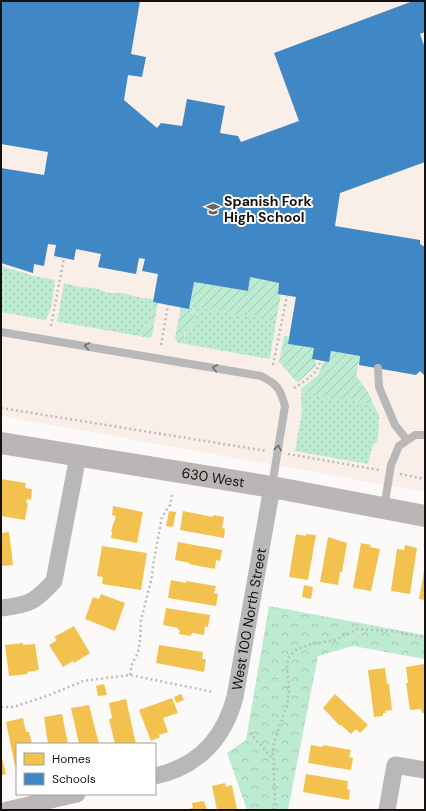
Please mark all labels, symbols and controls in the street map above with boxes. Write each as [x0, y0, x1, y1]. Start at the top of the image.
place label: Spanish Fork High School [224, 192, 311, 226]
school or university icon: Spanish Fork High School [205, 201, 221, 217]
one-way arrow [84, 342, 90, 351]
one-way arrow [212, 364, 218, 373]
one-way arrow [273, 445, 282, 451]
street label: 630 West [180, 463, 246, 491]
street label: West 100 North Street [227, 546, 270, 692]
legend [16, 743, 156, 795]
text: Homes [52, 751, 91, 767]
text: Schools [52, 771, 96, 787]

